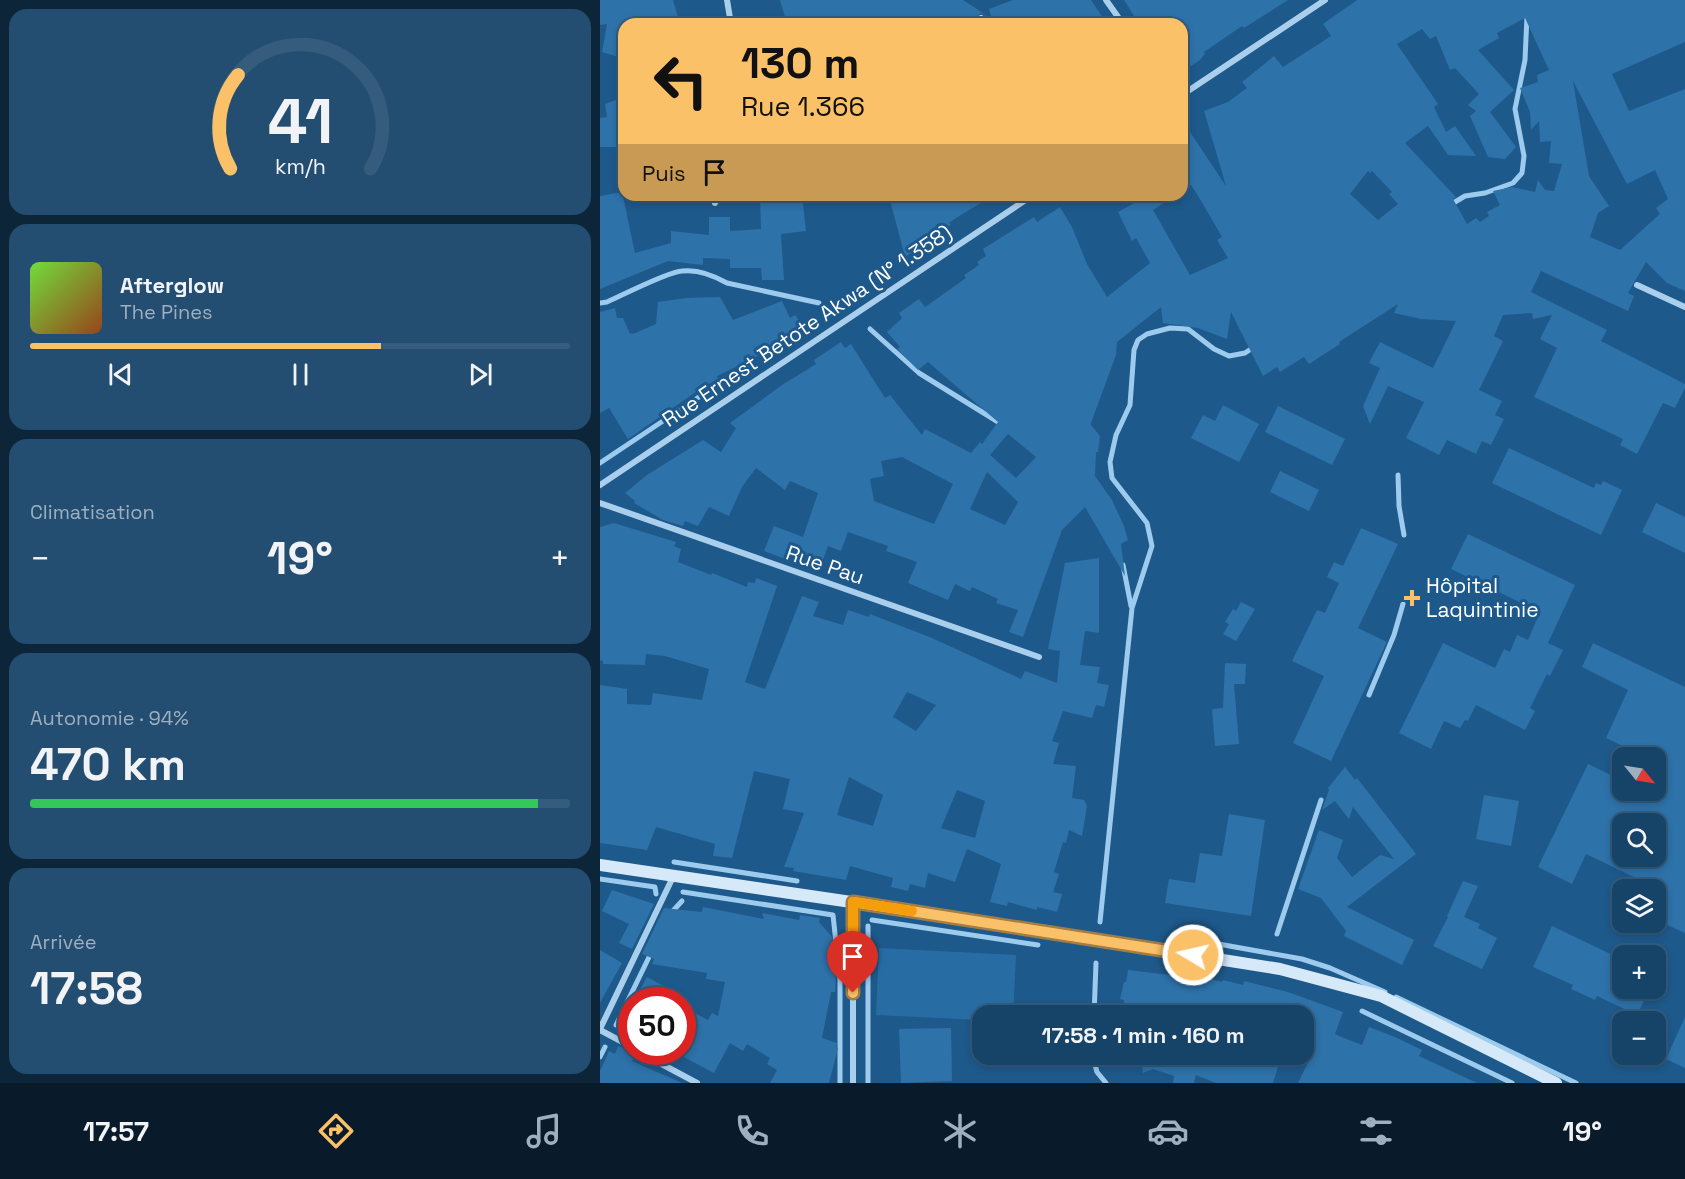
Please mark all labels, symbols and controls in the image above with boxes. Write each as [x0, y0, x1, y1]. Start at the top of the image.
text: 130 m [741, 37, 859, 90]
icon: left [642, 42, 720, 120]
text: 41 [267, 82, 333, 161]
text: Rue 1.366 [741, 89, 865, 124]
text: km/h [274, 153, 326, 180]
icon: arrive [698, 156, 731, 189]
text: Puis [642, 159, 686, 187]
street label: Rue Ernest Betote Akwa (N° 1.358) [657, 218, 957, 433]
text: Afterglow [120, 271, 224, 299]
text: The Pines [120, 299, 213, 325]
icon: previous [104, 358, 137, 391]
icon: pause [284, 358, 317, 391]
icon: next [464, 358, 497, 391]
text: Climatisation [30, 499, 155, 525]
text: 19° [267, 530, 333, 587]
text: − [30, 538, 50, 580]
text: + [550, 538, 570, 580]
street label: Rue Pau [782, 539, 868, 590]
place label: Hôpital Laquintinie [1426, 572, 1539, 623]
marker: Hôpital Laquintinie [1403, 589, 1421, 607]
text: Autonomie · 94% [30, 705, 189, 731]
text: 470 km [30, 736, 186, 793]
north arrow [1612, 747, 1666, 801]
map controls [1612, 747, 1666, 1065]
button: search [1612, 813, 1666, 867]
button: layers [1612, 879, 1666, 933]
position arrow [1161, 923, 1225, 987]
text: Arrivée [30, 929, 97, 955]
pin [827, 931, 878, 993]
icon: arrive [836, 940, 869, 973]
button: + [1612, 945, 1666, 999]
text: 17:58 [30, 960, 143, 1017]
speed limit sign: 50 [618, 987, 696, 1065]
button: − [1612, 1011, 1666, 1065]
text: 17:58 · 1 min · 160 m [1042, 1021, 1244, 1049]
icon: directions [315, 1110, 357, 1152]
icon: music [523, 1110, 565, 1152]
icon: phone [731, 1110, 773, 1152]
icon: climate [939, 1110, 981, 1152]
icon: car [1147, 1110, 1189, 1152]
icon: filters [1355, 1110, 1397, 1152]
text: 17:57 [83, 1114, 149, 1149]
text: 19° [1562, 1114, 1602, 1149]

